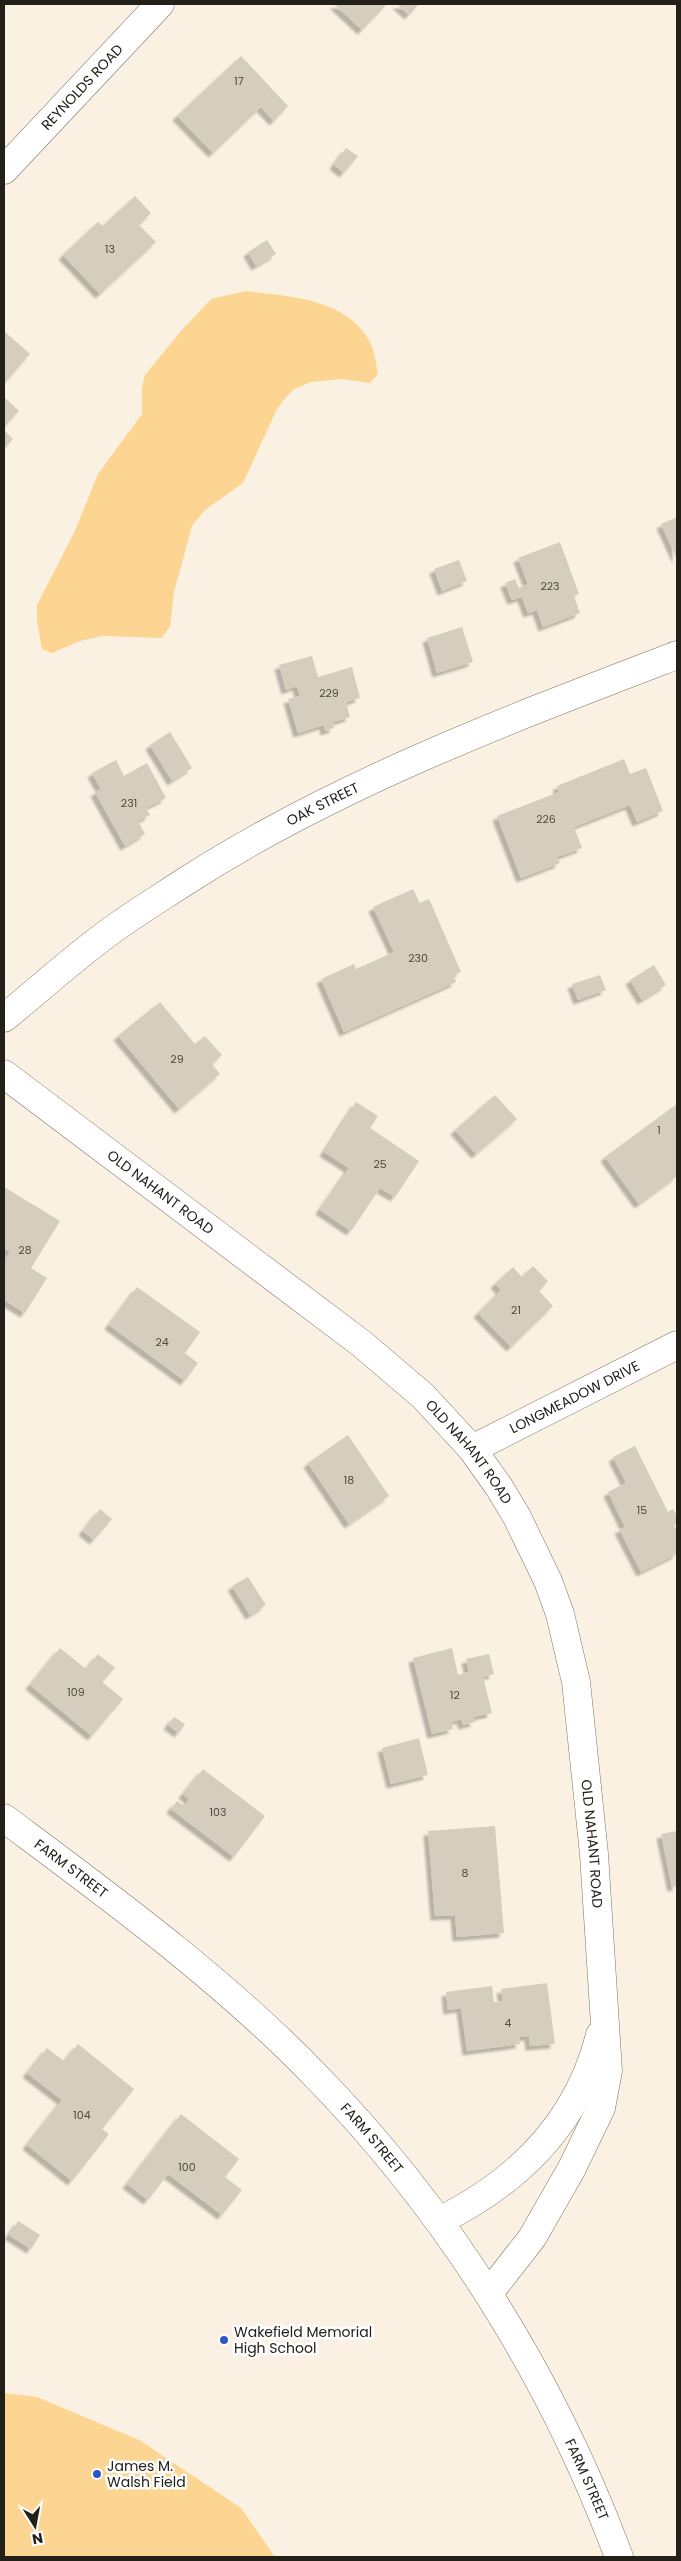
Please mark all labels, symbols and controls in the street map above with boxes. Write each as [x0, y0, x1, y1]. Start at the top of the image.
street label: REYNOLDS ROAD [37, 39, 128, 134]
house number: 17 [234, 73, 244, 89]
house number: 13 [105, 241, 115, 257]
house number: 223 [540, 578, 560, 594]
house number: 229 [319, 685, 339, 701]
street label: OAK STREET [283, 777, 363, 831]
house number: 231 [121, 795, 137, 811]
house number: 226 [536, 811, 556, 827]
house number: 230 [408, 950, 428, 966]
house number: 29 [170, 1051, 184, 1067]
house number: 1 [657, 1122, 661, 1138]
street label: OLD NAHANT ROAD [103, 1145, 218, 1239]
house number: 25 [373, 1156, 387, 1172]
house number: 28 [18, 1242, 32, 1258]
house number: 21 [511, 1302, 521, 1318]
house number: 24 [155, 1334, 169, 1350]
street label: LONGMEADOW DRIVE [506, 1356, 643, 1438]
street label: OLD NAHANT ROAD [421, 1395, 517, 1508]
house number: 18 [344, 1472, 354, 1488]
house number: 15 [637, 1502, 647, 1518]
house number: 109 [67, 1684, 85, 1700]
house number: 12 [450, 1687, 460, 1703]
street label: OLD NAHANT ROAD [576, 1778, 607, 1909]
house number: 103 [210, 1804, 226, 1820]
street label: FARM STREET [30, 1834, 112, 1903]
house number: 8 [462, 1865, 469, 1881]
house number: 4 [505, 2015, 512, 2031]
street label: FARM STREET [336, 2098, 408, 2178]
house number: 104 [73, 2107, 91, 2123]
house number: 100 [178, 2159, 196, 2175]
place label: Wakefield Memorial High School [234, 2322, 372, 2358]
marker: Wakefield Memorial High School [218, 2334, 230, 2346]
street label: FARM STREET [560, 2435, 614, 2524]
place label: James M. Walsh Field [107, 2456, 186, 2492]
marker: James M. Walsh Field [91, 2468, 103, 2480]
north arrow [10, 2501, 60, 2551]
text: N [30, 2528, 45, 2550]

